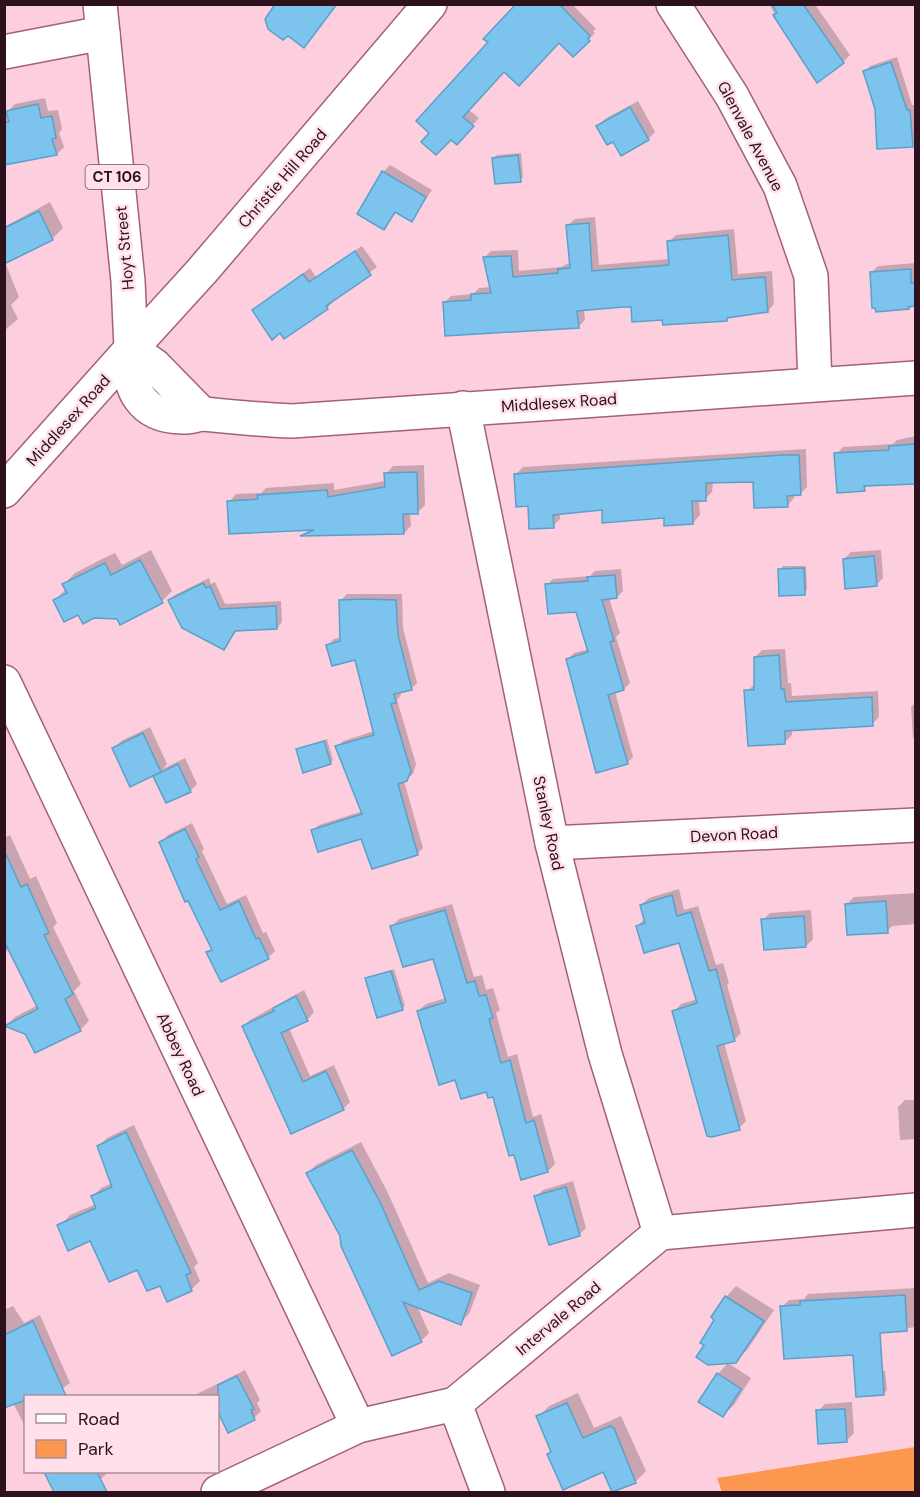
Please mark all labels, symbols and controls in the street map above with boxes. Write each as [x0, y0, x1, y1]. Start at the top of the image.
street label: Glenvale Avenue [713, 78, 788, 195]
street label: Christie Hill Road [233, 124, 331, 232]
road number: CT 106 [86, 165, 148, 189]
street label: Hoyt Street [110, 205, 139, 291]
street label: Middlesex Road [22, 370, 115, 471]
street label: Middlesex Road [500, 388, 618, 417]
street label: Stanley Road [528, 774, 569, 872]
street label: Devon Road [690, 822, 779, 847]
street label: Abbey Road [152, 1009, 209, 1099]
street label: Intervale Road [511, 1277, 605, 1360]
legend [24, 1395, 219, 1473]
text: Road [78, 1407, 120, 1431]
text: Park [78, 1437, 114, 1461]

